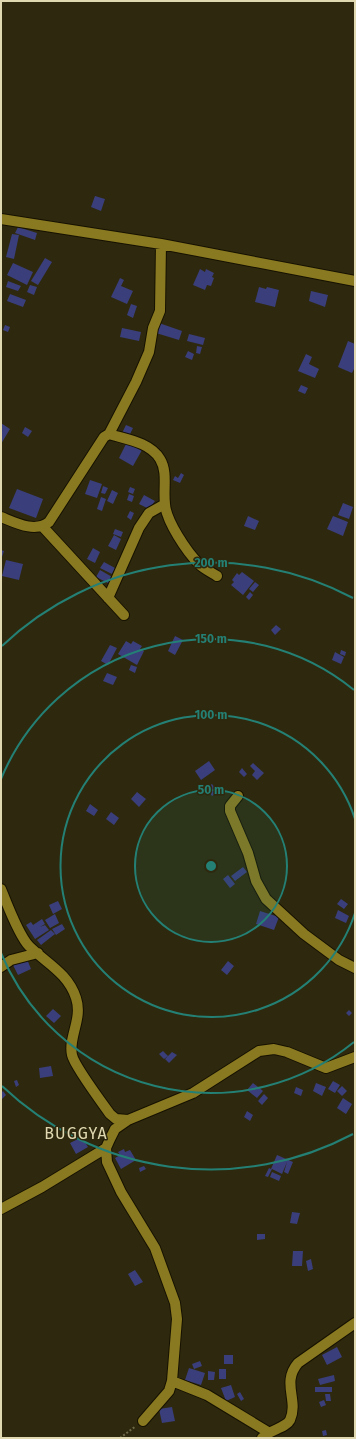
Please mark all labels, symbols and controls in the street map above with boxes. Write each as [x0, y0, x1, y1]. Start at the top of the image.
text: 200 m [194, 556, 228, 570]
text: 150 m [195, 632, 227, 646]
text: 100 m [195, 708, 227, 722]
text: 50 m [198, 783, 224, 797]
centre of rings [204, 859, 218, 873]
district label: BUGGYA [44, 1124, 108, 1143]

